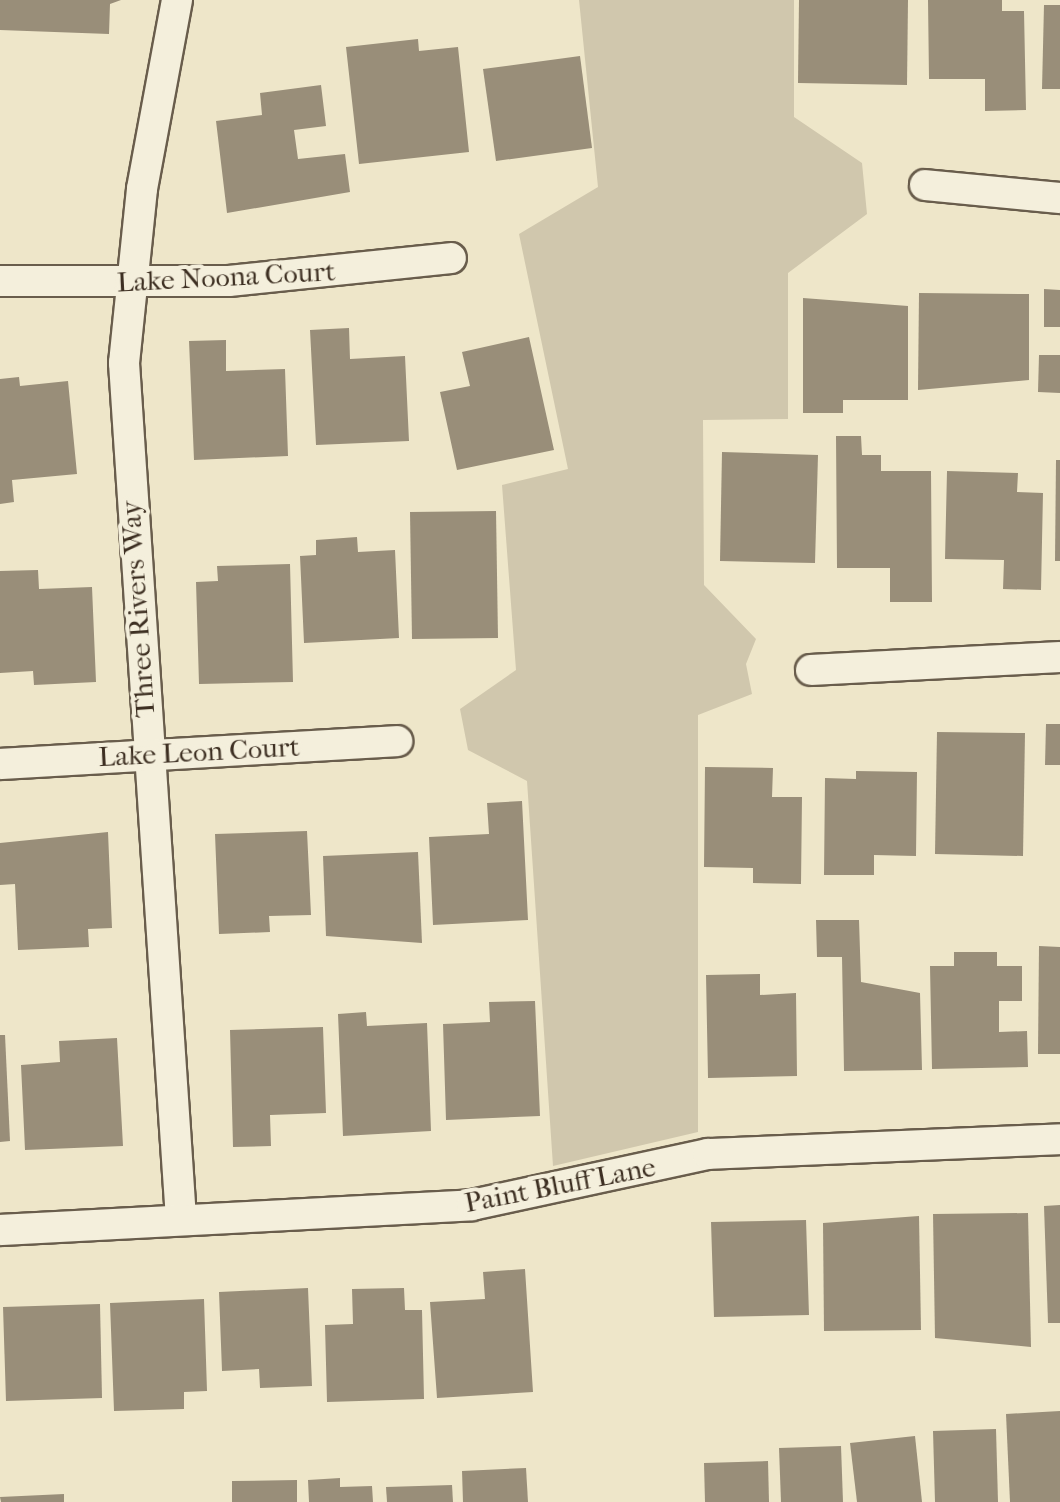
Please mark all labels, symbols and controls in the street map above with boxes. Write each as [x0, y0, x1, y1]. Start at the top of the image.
street label: Lake Noona Court [116, 255, 336, 299]
street label: Three Rivers Way [114, 499, 162, 719]
street label: Lake Leon Court [97, 730, 301, 774]
street label: Paint Bluff Lane [462, 1150, 658, 1220]

